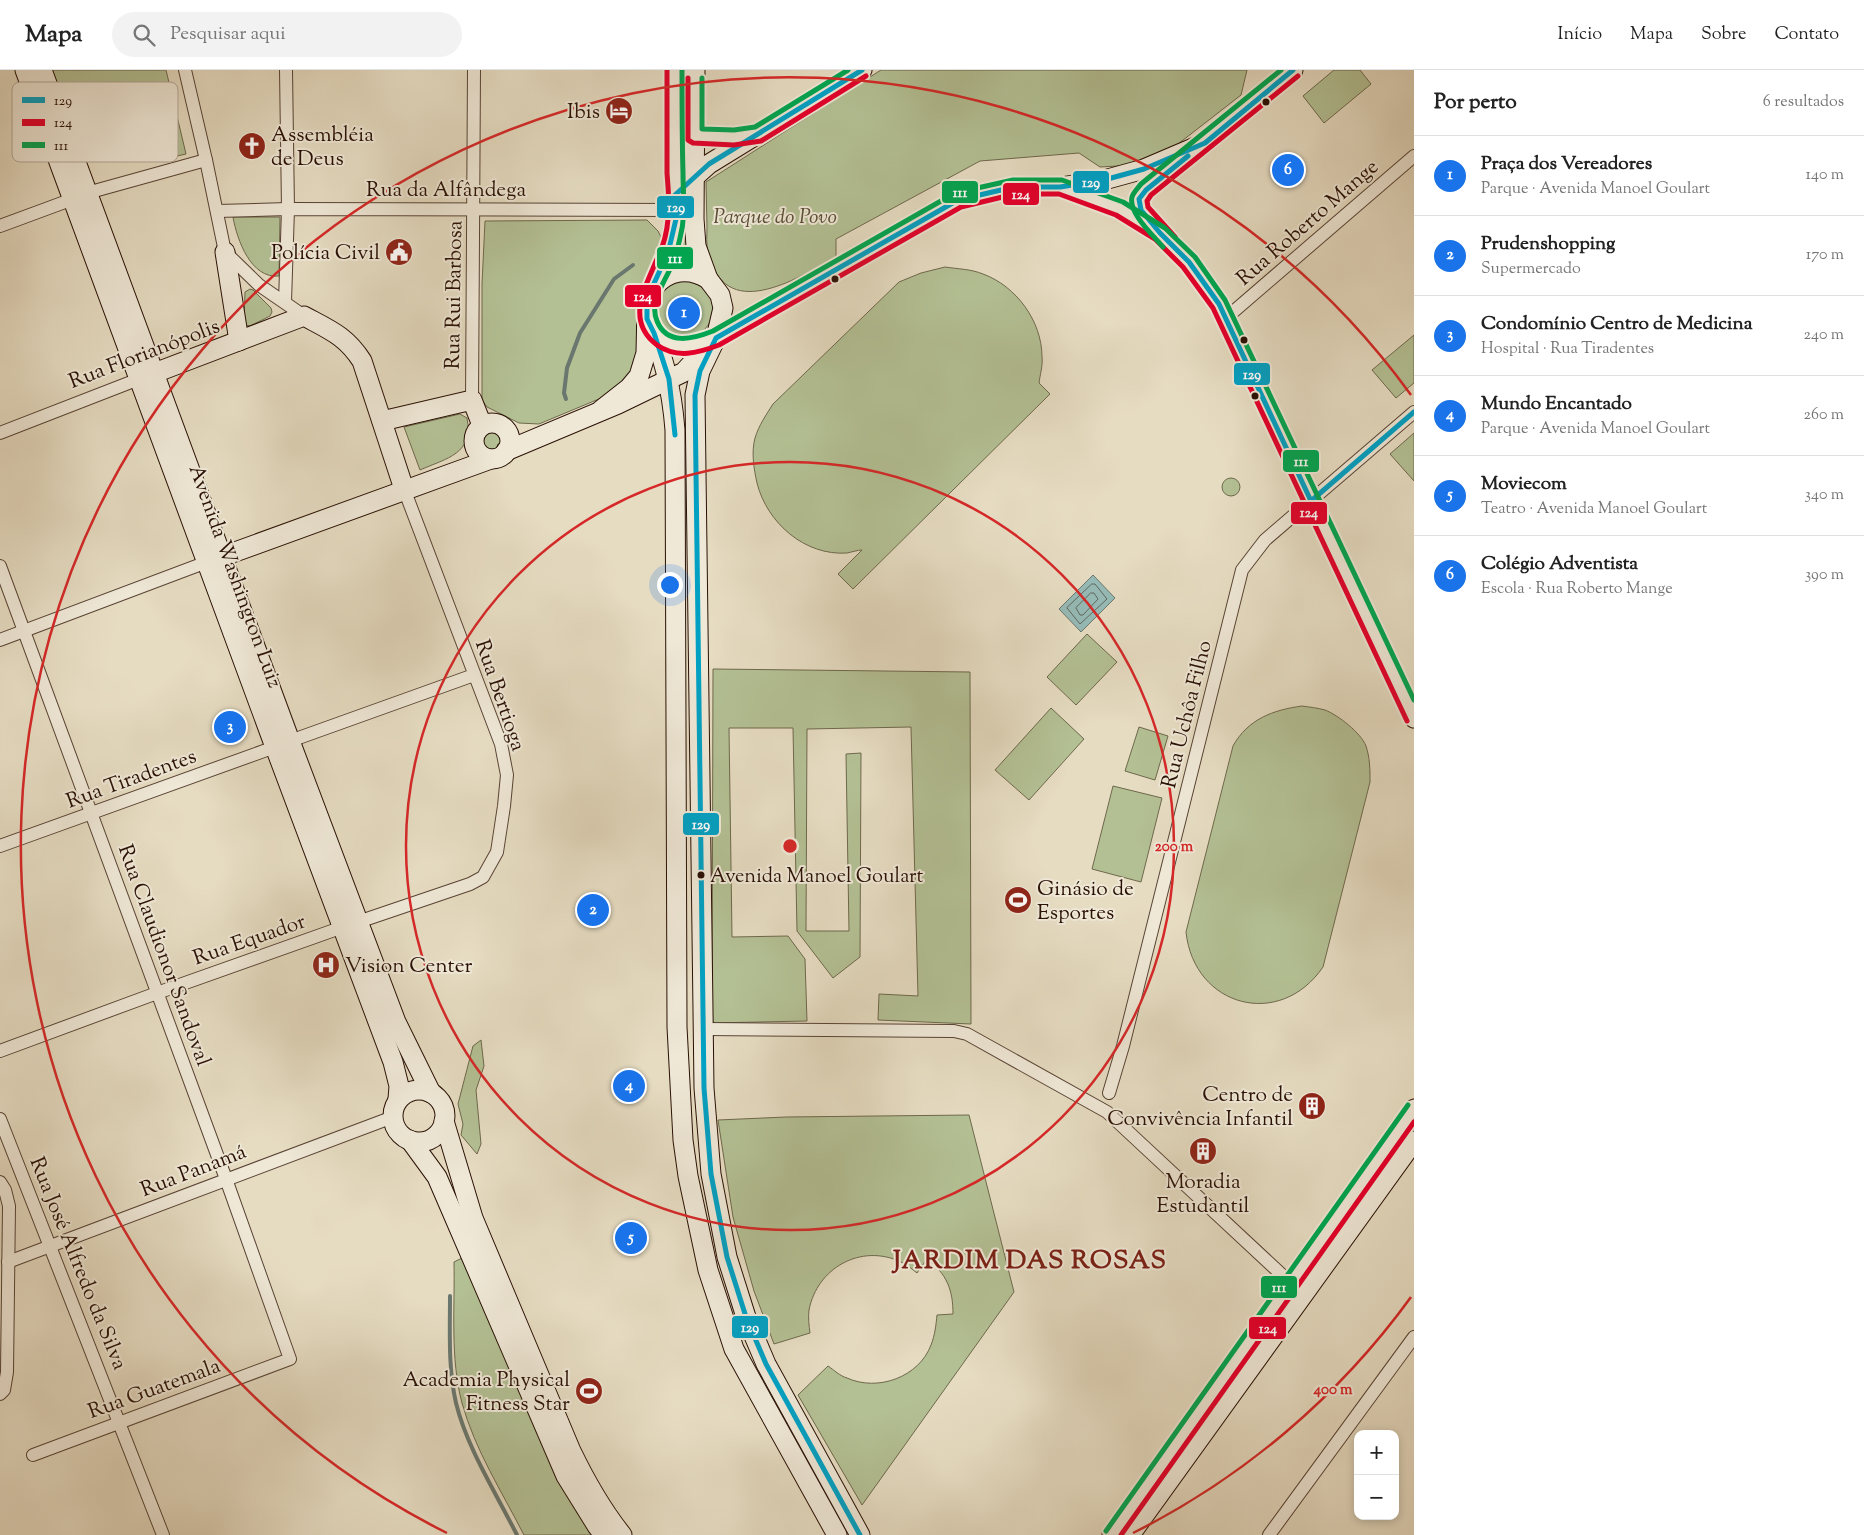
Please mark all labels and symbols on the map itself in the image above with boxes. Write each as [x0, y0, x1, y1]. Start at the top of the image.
legend [12, 82, 178, 162]
text: 129 [54, 92, 72, 112]
hotel icon: Ibis [604, 96, 634, 126]
unlabelled marker [1261, 97, 1271, 107]
place label: Ibis [567, 98, 600, 128]
text: 124 [54, 114, 72, 134]
place label: Assembléia de Deus [271, 121, 374, 175]
church icon: Assembléia de Deus [237, 131, 267, 161]
text: 111 [54, 137, 69, 157]
pin: 6 [1272, 151, 1304, 189]
street label: Rua Roberto Mange [1231, 153, 1386, 294]
line badge: 129 [1072, 170, 1110, 194]
text: 129 [1082, 174, 1100, 194]
street label: Rua da Alfândega [366, 176, 526, 206]
line badge: 111 [941, 180, 979, 204]
line badge: 124 [1002, 182, 1040, 206]
text: 111 [953, 184, 967, 204]
text: 124 [1012, 186, 1030, 206]
line badge: 129 [656, 195, 695, 219]
text: 129 [667, 199, 685, 219]
park label: Parque do Povo [713, 203, 837, 233]
street label: Rua Rui Barbosa [439, 220, 471, 370]
public building icon: Polícia Civil [384, 237, 414, 267]
place label: Polícia Civil [271, 239, 380, 269]
line badge: 111 [656, 246, 694, 270]
text: 111 [668, 250, 682, 270]
unlabelled marker [830, 274, 840, 284]
line badge: 124 [624, 284, 662, 308]
text: 124 [634, 288, 652, 308]
pin: 1 [668, 294, 700, 332]
street label: Rua Florianópolis [65, 312, 225, 397]
unlabelled marker [1239, 335, 1249, 345]
line badge: 129 [1233, 362, 1271, 386]
text: 129 [1243, 366, 1261, 386]
unlabelled marker [1250, 391, 1260, 401]
line badge: 111 [1282, 449, 1320, 473]
text: 111 [1294, 453, 1308, 473]
street label: Avenida Washington Luiz [180, 461, 288, 692]
line badge: 124 [1290, 501, 1328, 525]
text: 124 [1300, 504, 1318, 524]
your location [657, 572, 683, 598]
street label: Rua Bertioga [466, 636, 532, 756]
street label: Rua Uchôa Filho [1155, 637, 1221, 792]
pin: 3 [214, 708, 246, 746]
street label: Rua Tiradentes [62, 742, 201, 817]
line badge: 129 [682, 812, 720, 836]
text: 129 [692, 816, 710, 836]
centre of rings [781, 837, 799, 855]
text: 200 m [1155, 837, 1194, 858]
street label: Rua Claudionor Sandoval [109, 841, 217, 1071]
place label: Avenida Manoel Goulart [710, 863, 924, 892]
marker: Avenida Manoel Goulart [696, 870, 706, 880]
place label: Ginásio de Esportes [1037, 875, 1134, 929]
sports icon: Ginásio de Esportes [1003, 885, 1033, 915]
pin: 2 [577, 891, 609, 929]
street label: Rua Equador [189, 908, 310, 974]
hospital icon: Vision Center [311, 950, 341, 980]
place label: Vision Center [345, 952, 472, 982]
pin: 4 [613, 1067, 645, 1105]
place label: Centro de Convivência Infantil [1107, 1081, 1293, 1135]
building icon: Centro de Convivência Infantil [1297, 1091, 1327, 1121]
building icon: Moradia Estudantil [1188, 1136, 1218, 1166]
street label: Rua Panamá [136, 1138, 251, 1206]
street label: Rua José Alfredo da Silva [21, 1153, 134, 1375]
place label: Moradia Estudantil [1157, 1168, 1250, 1222]
pin: 5 [615, 1219, 647, 1257]
district label: JARDIM DAS ROSAS [891, 1243, 1167, 1280]
line badge: 111 [1260, 1275, 1298, 1299]
text: 111 [1272, 1279, 1286, 1299]
line badge: 129 [731, 1315, 769, 1339]
line badge: 124 [1248, 1316, 1287, 1340]
text: 129 [741, 1319, 759, 1339]
text: 124 [1259, 1320, 1277, 1340]
street label: Rua Guatemala [84, 1352, 225, 1428]
place label: Academia Physical Fitness Star [403, 1366, 570, 1420]
sports icon: Academia Physical Fitness Star [574, 1376, 604, 1406]
text: 400 m [1313, 1380, 1353, 1401]

